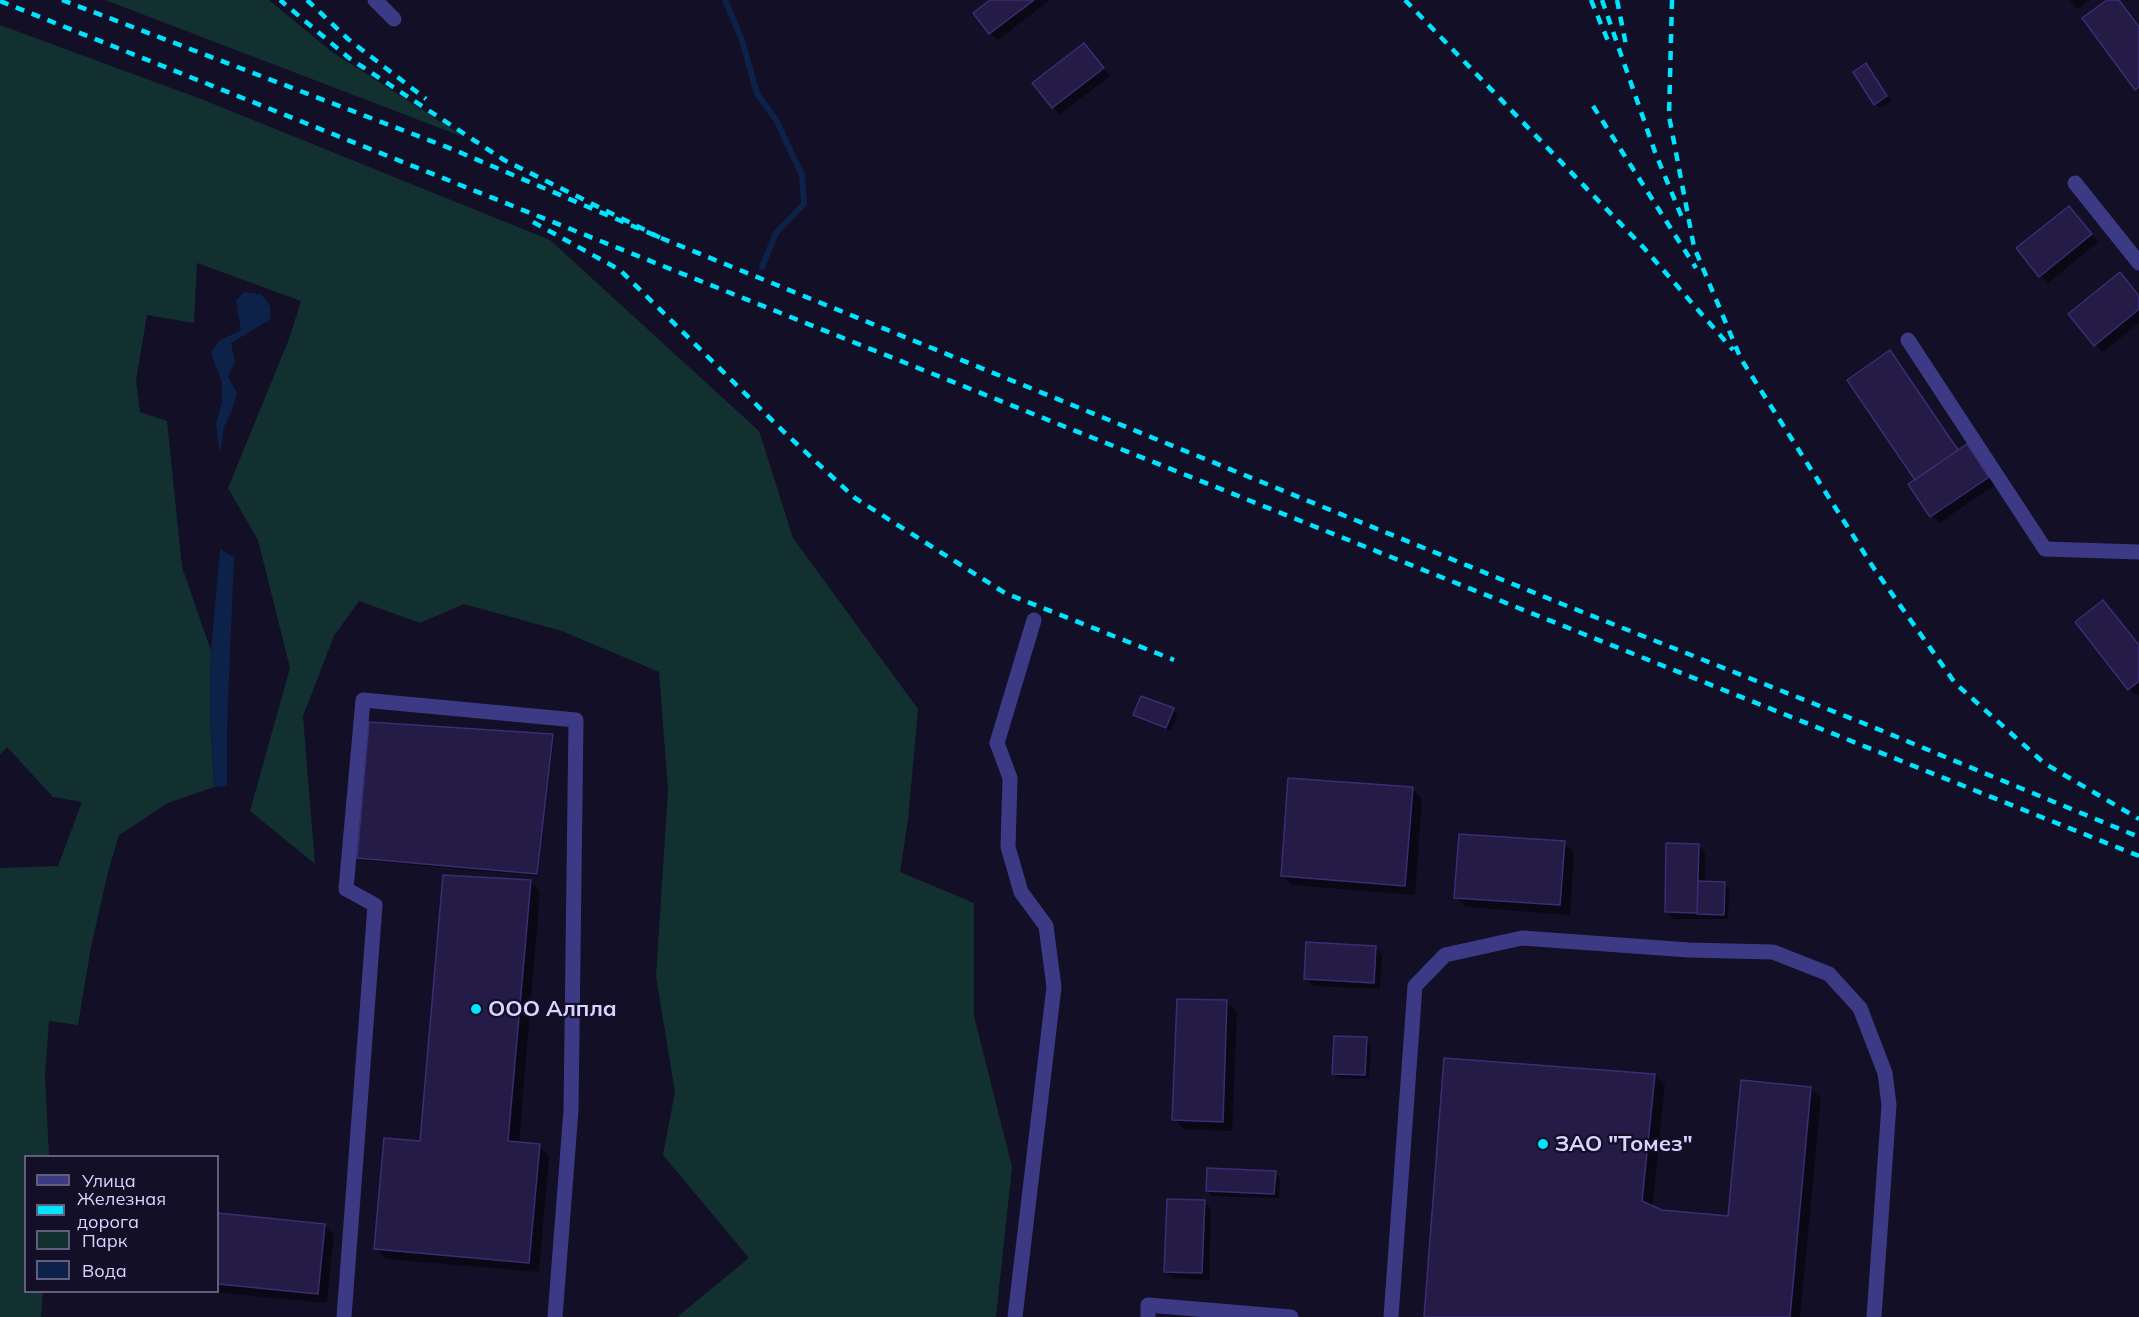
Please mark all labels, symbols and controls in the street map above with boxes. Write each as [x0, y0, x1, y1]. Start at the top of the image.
place label: ООО Алпла [488, 996, 617, 1022]
marker: ООО Алпла [469, 1002, 483, 1016]
place label: ЗАО "Томез" [1555, 1131, 1693, 1157]
marker: ЗАО "Томез" [1536, 1137, 1550, 1151]
legend [24, 1155, 219, 1293]
text: Улица [82, 1169, 136, 1192]
text: Железная дорога [77, 1187, 166, 1233]
text: Парк [82, 1229, 127, 1252]
text: Вода [82, 1259, 127, 1282]

